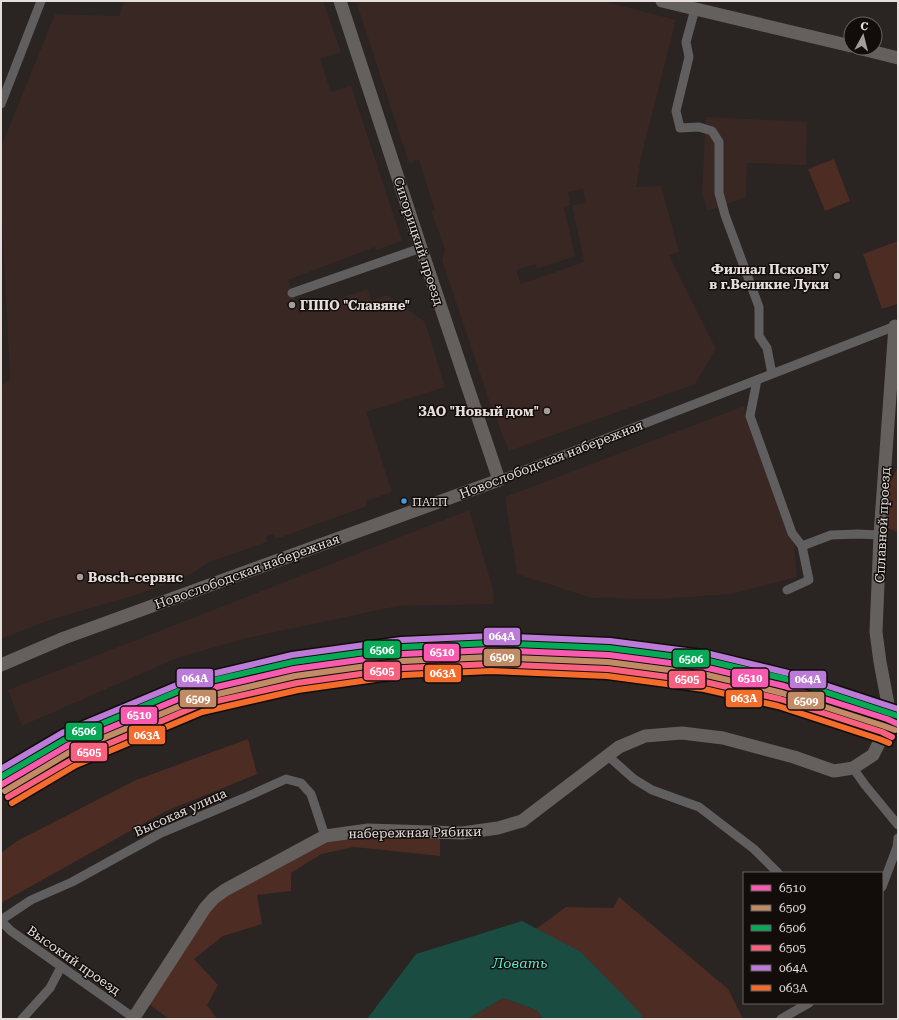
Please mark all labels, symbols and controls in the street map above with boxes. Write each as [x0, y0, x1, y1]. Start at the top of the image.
north arrow [843, 16, 883, 56]
text: С [860, 20, 869, 34]
street label: Сигорицкий проезд [391, 175, 446, 307]
place label: Филиал ПсковГУ в г.Великие Луки [709, 262, 829, 292]
marker: Филиал ПсковГУ в г.Великие Луки [832, 271, 842, 281]
place label: ГППО "Славяне" [300, 298, 410, 313]
marker: ГППО "Славяне" [287, 300, 297, 310]
place label: ЗАО "Новый дом" [418, 404, 539, 419]
marker: ЗАО "Новый дом" [542, 406, 552, 416]
street label: Новослободская набережная [457, 417, 645, 501]
street label: Сплавной проезд [872, 467, 893, 583]
place label: ПАТП [412, 495, 448, 509]
marker: ПАТП [399, 496, 409, 506]
street label: Новослободская набережная [153, 531, 342, 612]
place label: Bosch-сервис [88, 570, 184, 585]
marker: Bosch-сервис [75, 572, 85, 582]
line badge: 064А [483, 627, 521, 646]
text: 064А [489, 630, 515, 643]
line badge: 6506 [363, 640, 401, 659]
line badge: 6510 [423, 643, 460, 662]
text: 6506 [370, 644, 394, 657]
text: 6510 [430, 646, 454, 659]
line badge: 6509 [483, 648, 521, 667]
line badge: 6506 [672, 649, 710, 668]
text: 6509 [490, 651, 514, 664]
text: 6506 [679, 653, 703, 666]
line badge: 6505 [363, 661, 401, 681]
line badge: 063А [424, 664, 462, 683]
text: 6505 [370, 665, 394, 678]
text: 063А [430, 667, 456, 680]
line badge: 064А [176, 668, 214, 688]
line badge: 6510 [731, 668, 769, 688]
line badge: 6505 [668, 670, 706, 689]
line badge: 064А [789, 670, 827, 689]
text: 064А [182, 672, 208, 685]
text: 6510 [738, 672, 762, 685]
text: 6505 [675, 673, 699, 686]
text: 064А [795, 673, 821, 686]
line badge: 6509 [179, 689, 217, 708]
line badge: 063А [725, 689, 763, 708]
line badge: 6509 [787, 691, 825, 710]
text: 063А [731, 692, 757, 705]
text: 6509 [186, 693, 210, 706]
text: 6509 [794, 695, 818, 708]
line badge: 6510 [120, 706, 158, 725]
text: 6510 [127, 709, 151, 722]
line badge: 6506 [65, 722, 103, 741]
text: 6506 [72, 725, 96, 738]
line badge: 063А [128, 725, 166, 745]
text: 063А [134, 729, 160, 742]
line badge: 6505 [70, 742, 108, 762]
text: 6505 [77, 746, 101, 759]
street label: Высокая улица [132, 785, 229, 840]
street label: набережная Рябики [348, 824, 482, 841]
legend [743, 872, 883, 1004]
text: 6510 [779, 881, 806, 895]
text: 6509 [779, 901, 806, 915]
text: 6506 [779, 921, 806, 935]
street label: Высокий проезд [24, 923, 123, 998]
text: 6505 [779, 941, 806, 955]
water label: Ловать [491, 955, 548, 971]
text: 064А [779, 961, 808, 975]
text: 063А [779, 981, 808, 995]

